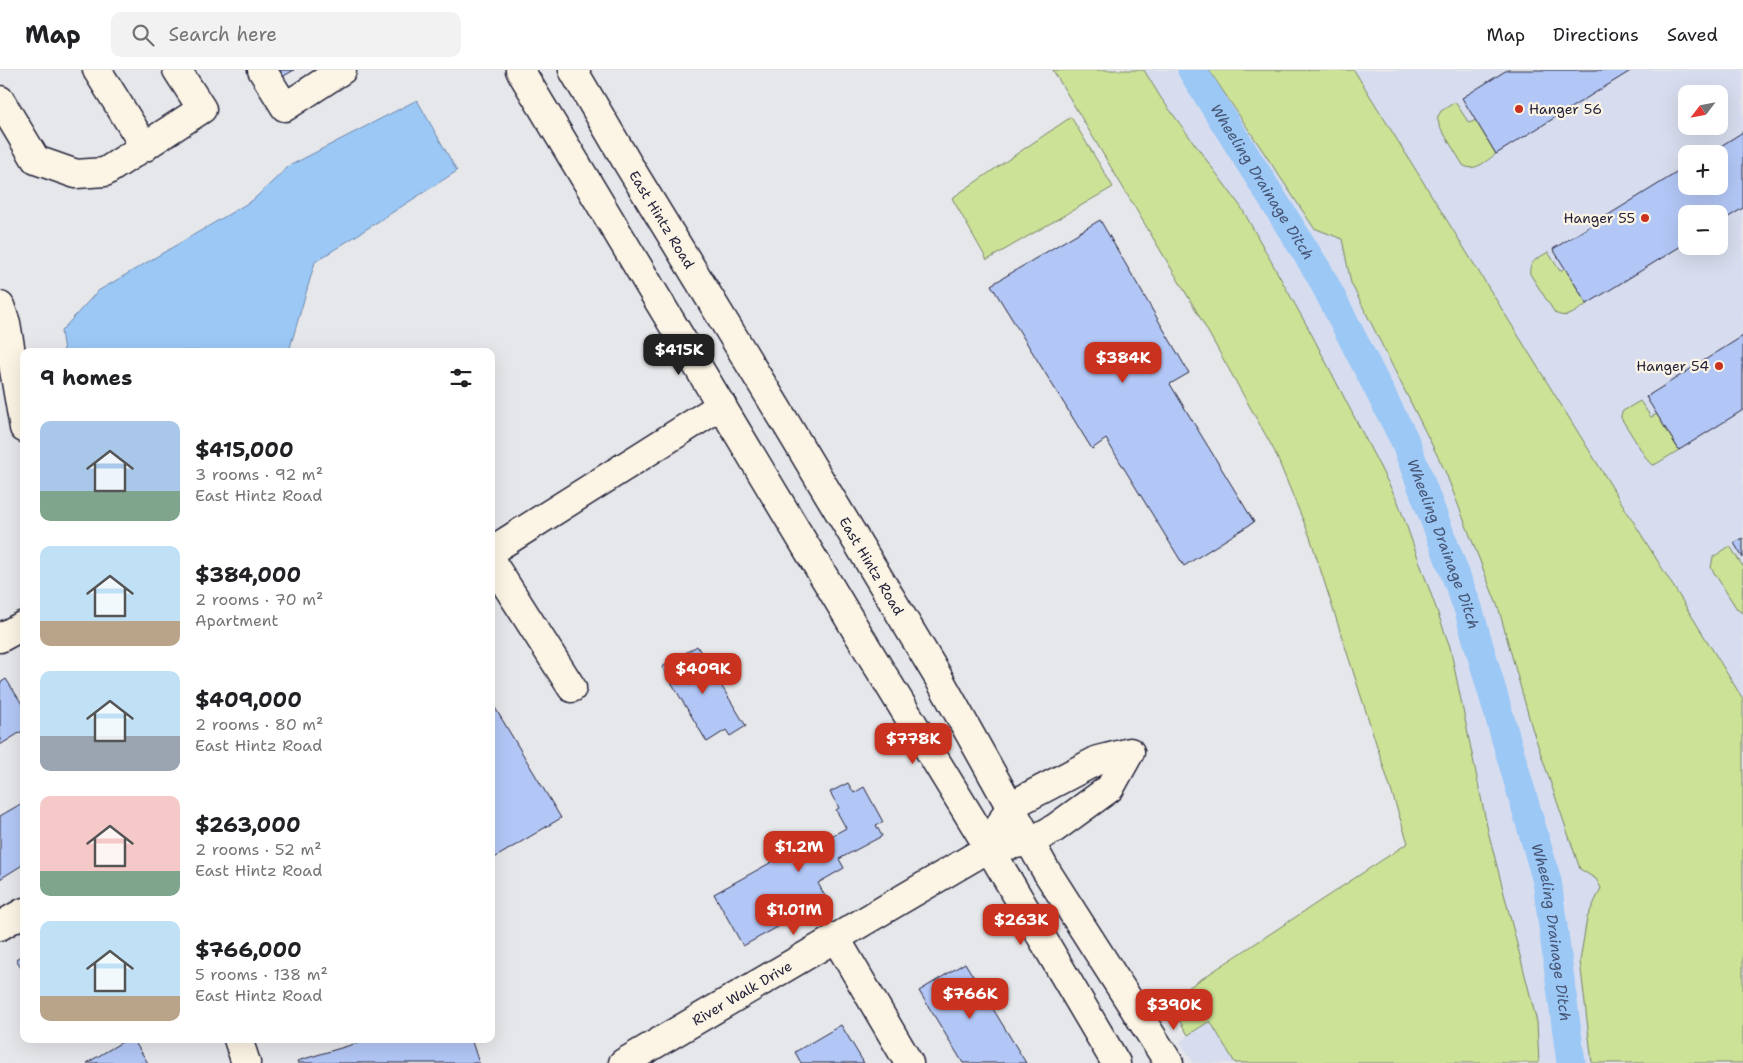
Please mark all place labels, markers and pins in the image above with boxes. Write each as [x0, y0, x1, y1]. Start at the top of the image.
place label: Hanger 56 [1529, 100, 1602, 118]
marker: Hanger 56 [1513, 103, 1525, 115]
place label: Hanger 55 [1564, 209, 1635, 227]
marker: Hanger 55 [1639, 212, 1651, 224]
pin: $415K [644, 334, 714, 376]
pin: $384K [1088, 342, 1158, 384]
place label: Hanger 54 [1636, 357, 1709, 375]
marker: Hanger 54 [1713, 360, 1725, 372]
pin: $409K [668, 652, 738, 695]
pin: $778K [878, 722, 948, 765]
pin: $1.2M [764, 830, 834, 873]
pin: $1.01M [753, 894, 835, 936]
pin: $263K [986, 904, 1056, 946]
pin: $766K [935, 978, 1005, 1020]
pin: $390K [1139, 988, 1209, 1031]

